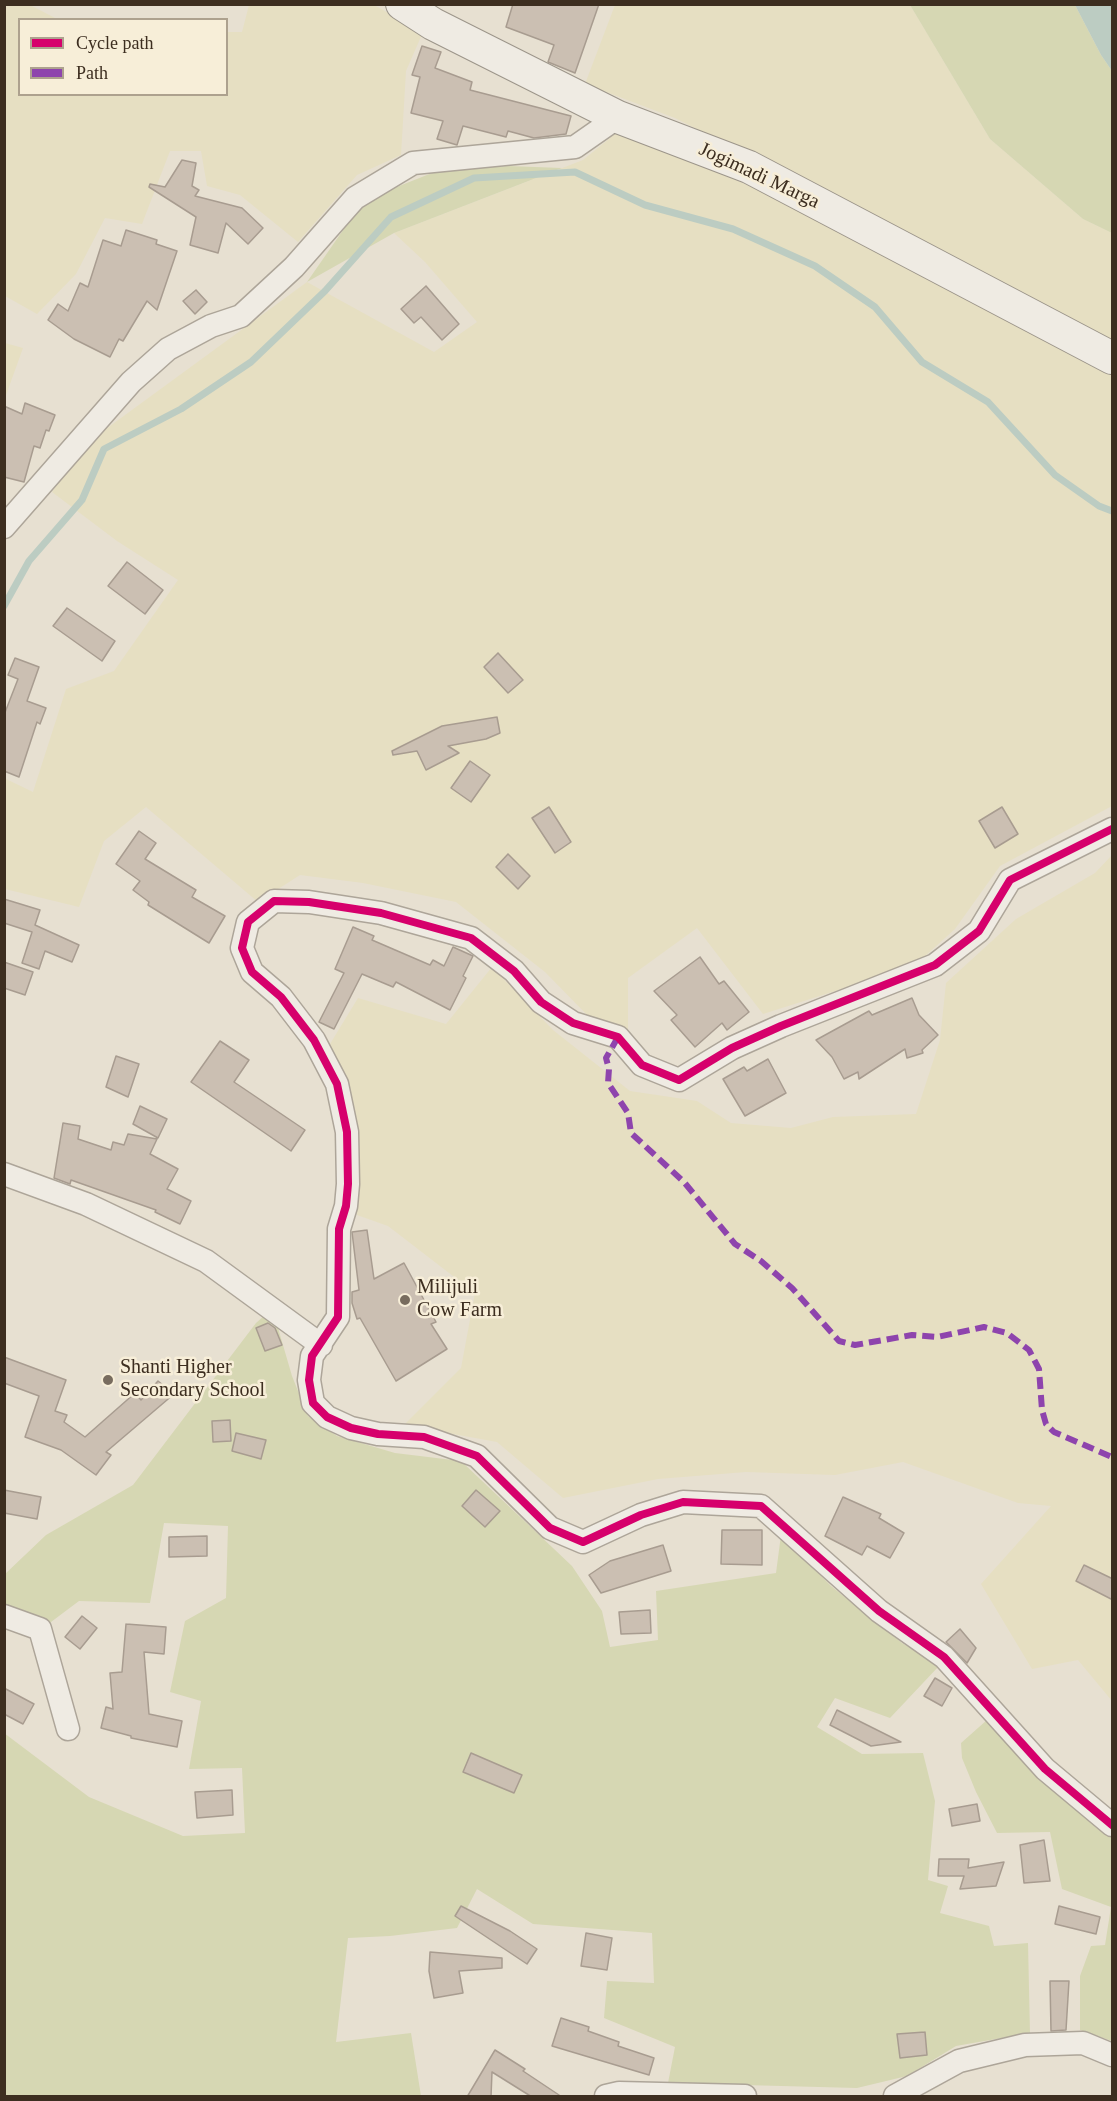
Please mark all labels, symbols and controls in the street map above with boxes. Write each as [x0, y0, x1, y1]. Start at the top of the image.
legend [18, 18, 228, 96]
text: Cycle path [76, 33, 153, 53]
text: Path [76, 63, 108, 83]
street label: Jogimadi Marga [695, 138, 823, 214]
place label: Milijuli Cow Farm [417, 1276, 502, 1323]
marker: Milijuli Cow Farm [398, 1293, 412, 1307]
place label: Shanti Higher Secondary School [120, 1356, 265, 1403]
marker: Shanti Higher Secondary School [101, 1373, 115, 1387]

